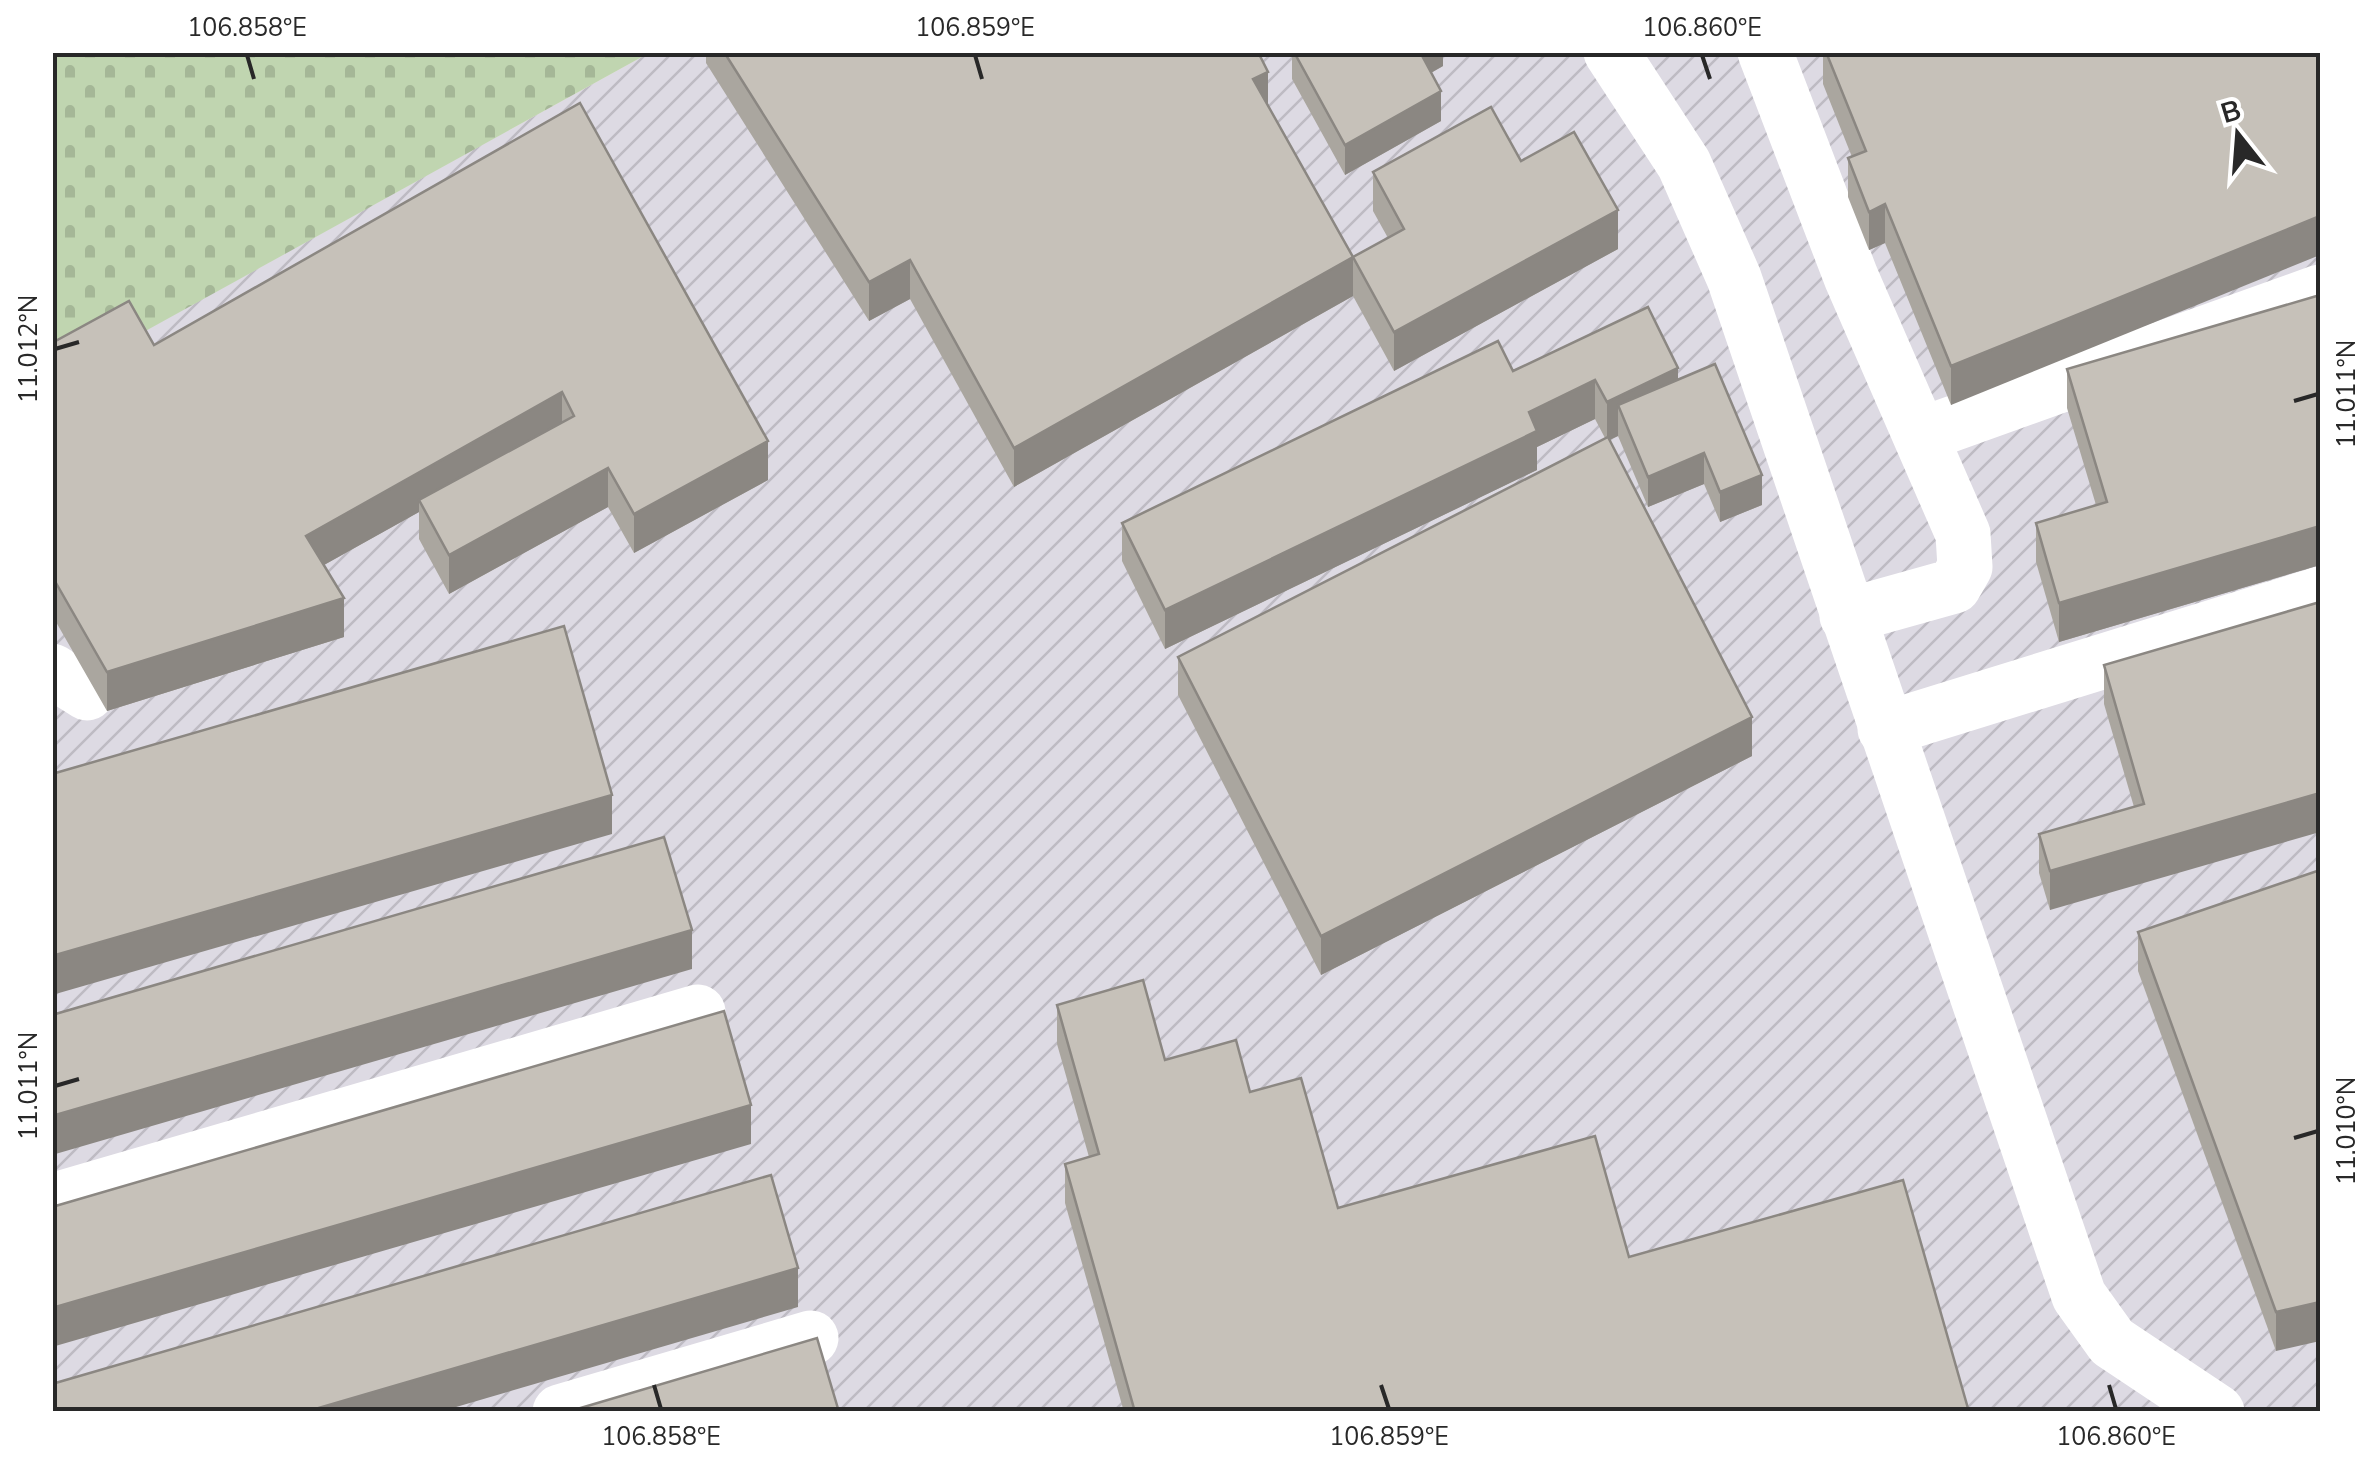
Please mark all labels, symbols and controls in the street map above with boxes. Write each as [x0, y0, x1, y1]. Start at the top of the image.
text: 106.858°E [187, 11, 307, 45]
text: 106.859°E [915, 11, 1035, 45]
text: 106.860°E [1642, 11, 1762, 45]
north arrow [2188, 85, 2288, 185]
text: B [2216, 91, 2246, 133]
text: 11.012°N [12, 295, 46, 403]
text: 11.011°N [2330, 340, 2364, 448]
text: 11.011°N [12, 1032, 46, 1140]
text: 11.010°N [2330, 1077, 2364, 1185]
text: 106.858°E [601, 1420, 721, 1454]
text: 106.859°E [1329, 1420, 1449, 1454]
text: 106.860°E [2056, 1420, 2176, 1454]

